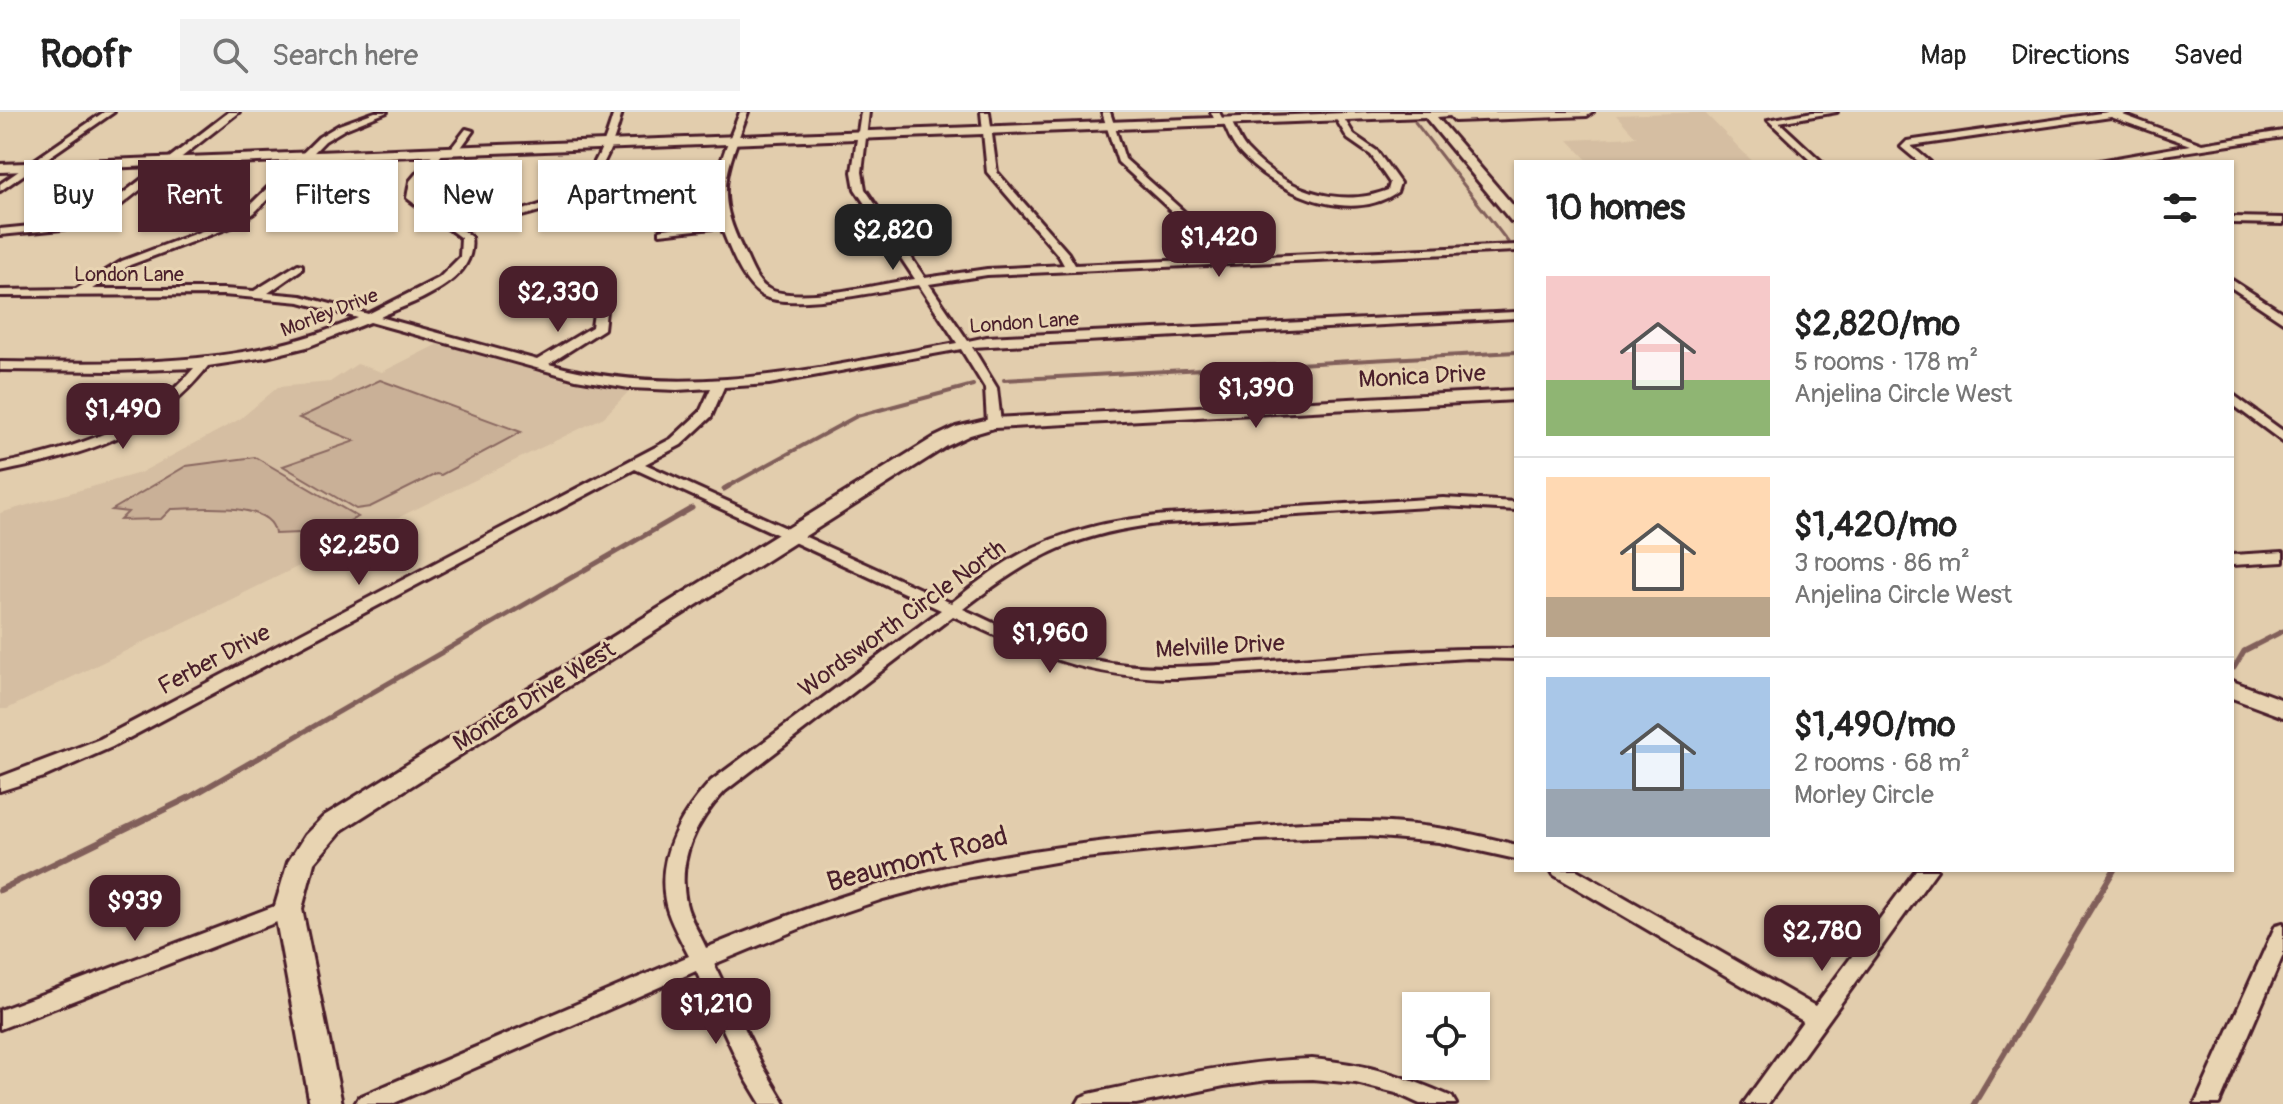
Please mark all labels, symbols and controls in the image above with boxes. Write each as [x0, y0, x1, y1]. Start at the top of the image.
search box [180, 19, 740, 91]
text: Roofr [40, 31, 132, 79]
icon: search [208, 33, 252, 77]
text: Search here [272, 37, 418, 74]
text: Map [1920, 38, 1967, 73]
text: Directions [2011, 38, 2130, 73]
text: Saved [2174, 38, 2243, 73]
chip: Buy [24, 160, 122, 232]
chip: Rent [138, 160, 250, 232]
chip: Filters [266, 160, 398, 232]
chip: New [414, 160, 522, 232]
chip: Apartment [538, 160, 725, 232]
icon: filters [2158, 186, 2202, 230]
text: 10 homes [1546, 187, 1685, 230]
pin: $2,820 [828, 204, 958, 272]
pin: $1,420 [1154, 211, 1284, 279]
text: $2,820 [853, 214, 933, 246]
text: $1,420 [1180, 221, 1258, 253]
street label: London Lane [74, 262, 184, 287]
pin: $2,330 [493, 266, 623, 334]
text: $2,330 [517, 276, 599, 308]
street label: Morley Drive [277, 282, 382, 343]
text: $2,820/mo [1794, 303, 1960, 346]
street label: London Lane [968, 306, 1080, 339]
icon: home [1610, 308, 1706, 404]
text: 5 rooms · 178 m² [1794, 346, 1978, 378]
street label: Monica Drive [1358, 359, 1487, 394]
pin: $1,390 [1191, 362, 1321, 430]
text: $1,390 [1218, 372, 1294, 404]
text: Anjelina Circle West [1794, 378, 2012, 410]
pin: $1,490 [58, 383, 188, 451]
text: $1,490 [84, 393, 162, 425]
text: $1,420/mo [1794, 504, 1957, 547]
icon: home [1610, 509, 1706, 605]
pin: $2,250 [294, 519, 424, 587]
text: $2,250 [318, 529, 400, 561]
street label: Wordsworth Circle North [793, 534, 1012, 703]
text: 3 rooms · 86 m² [1794, 547, 1970, 579]
text: Anjelina Circle West [1794, 579, 2012, 611]
pin: $1,960 [985, 607, 1115, 675]
text: $1,960 [1011, 617, 1089, 649]
street label: Ferber Drive [153, 618, 275, 701]
street label: Melville Drive [1155, 629, 1286, 664]
street label: Monica Drive West [448, 635, 621, 758]
text: $1,490/mo [1794, 704, 1955, 747]
icon: home [1610, 709, 1706, 805]
text: 2 rooms · 68 m² [1794, 747, 1970, 779]
text: Morley Circle [1794, 779, 1934, 811]
street label: Beaumont Road [823, 818, 1012, 900]
pin: $939 [88, 875, 182, 943]
text: $939 [107, 885, 163, 917]
pin: $2,780 [1757, 905, 1887, 973]
text: $2,780 [1782, 915, 1862, 947]
pin: $1,210 [651, 978, 781, 1046]
text: $1,210 [679, 988, 753, 1020]
map controls [1402, 992, 1490, 1080]
button: locate [1402, 992, 1490, 1080]

